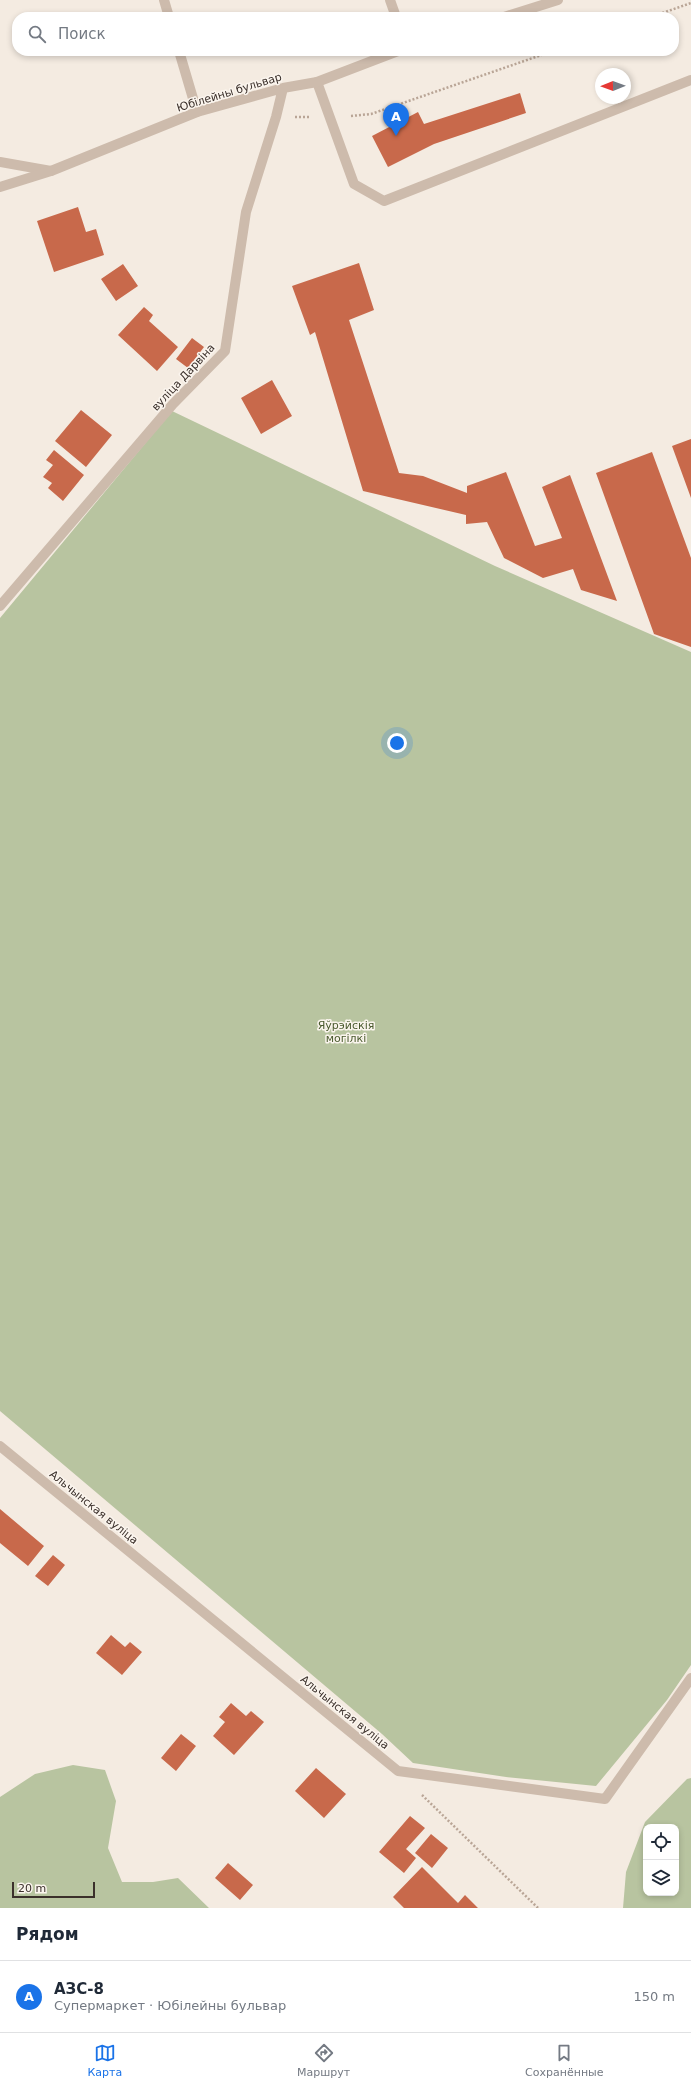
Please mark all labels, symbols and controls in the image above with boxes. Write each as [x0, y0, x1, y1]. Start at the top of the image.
search box [12, 12, 679, 56]
icon: search [26, 23, 48, 45]
text: Поиск [58, 25, 106, 43]
north arrow [595, 68, 631, 104]
street label: Юбілейны бульвар [175, 70, 283, 115]
pin: A [383, 103, 409, 136]
street label: вуліца Дарвіна [149, 341, 218, 413]
your location [387, 733, 407, 753]
park label: Яўрэйскія могілкі [318, 1019, 374, 1045]
street label: Альчынская вуліца [47, 1468, 141, 1547]
street label: Альчынская вуліца [298, 1673, 392, 1752]
map controls [643, 1824, 679, 1896]
button: locate [643, 1824, 679, 1860]
button: layers [643, 1860, 679, 1896]
scale bar [12, 1880, 95, 1899]
text: 20 m [18, 1882, 46, 1895]
text: Рядом [16, 1924, 79, 1944]
text: АЗС-8 [54, 1980, 104, 1998]
text: A [24, 1989, 34, 2004]
text: 150 m [633, 1989, 675, 2004]
text: Супермаркет · Юбілейны бульвар [54, 1998, 286, 2013]
tab: Карта [87, 2042, 122, 2079]
tab: Маршрут [297, 2042, 350, 2079]
tab: Сохранённые [525, 2042, 604, 2079]

